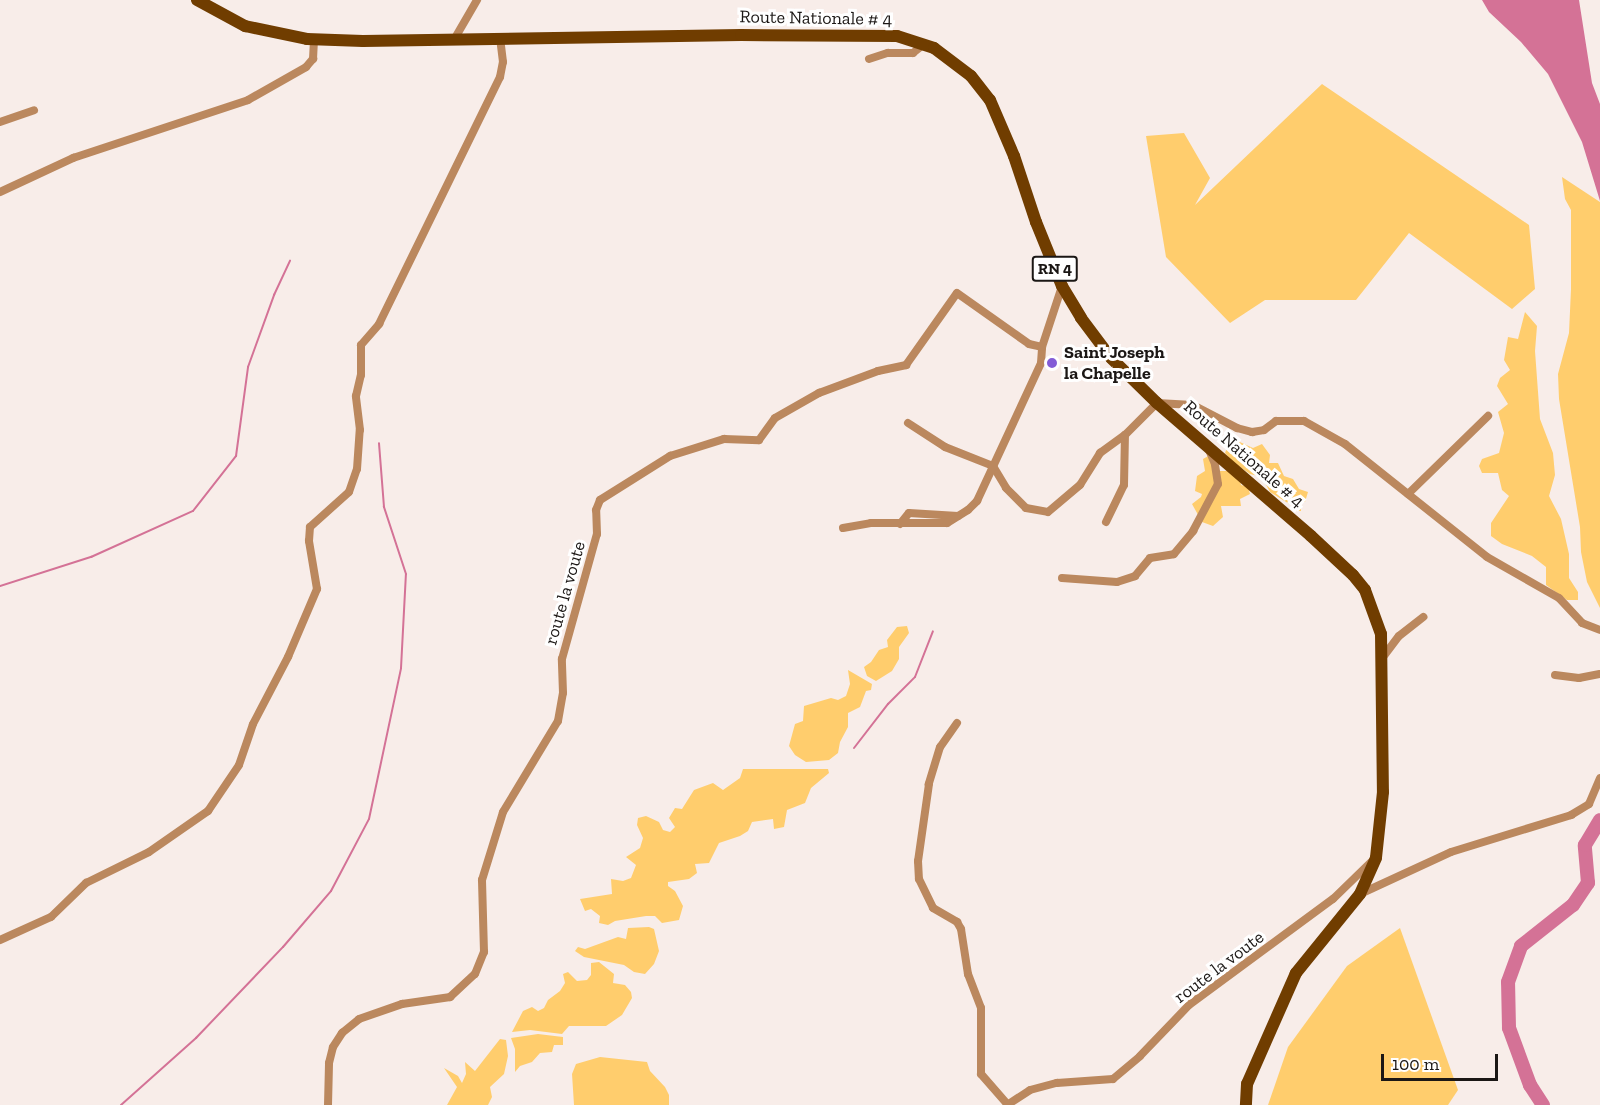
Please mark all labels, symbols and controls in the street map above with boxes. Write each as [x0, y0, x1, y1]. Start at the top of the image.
street label: Route Nationale # 4 [739, 6, 893, 30]
road number: RN 4 [1031, 256, 1079, 282]
place label: Saint Joseph la Chapelle [1064, 342, 1165, 385]
marker: Saint Joseph la Chapelle [1045, 356, 1059, 370]
street label: Route Nationale # 4 [1179, 396, 1309, 512]
street label: route la voute [540, 539, 590, 647]
street label: route la voute [1170, 926, 1268, 1008]
scale bar [1384, 1042, 1501, 1080]
text: 100 m [1392, 1053, 1439, 1075]

